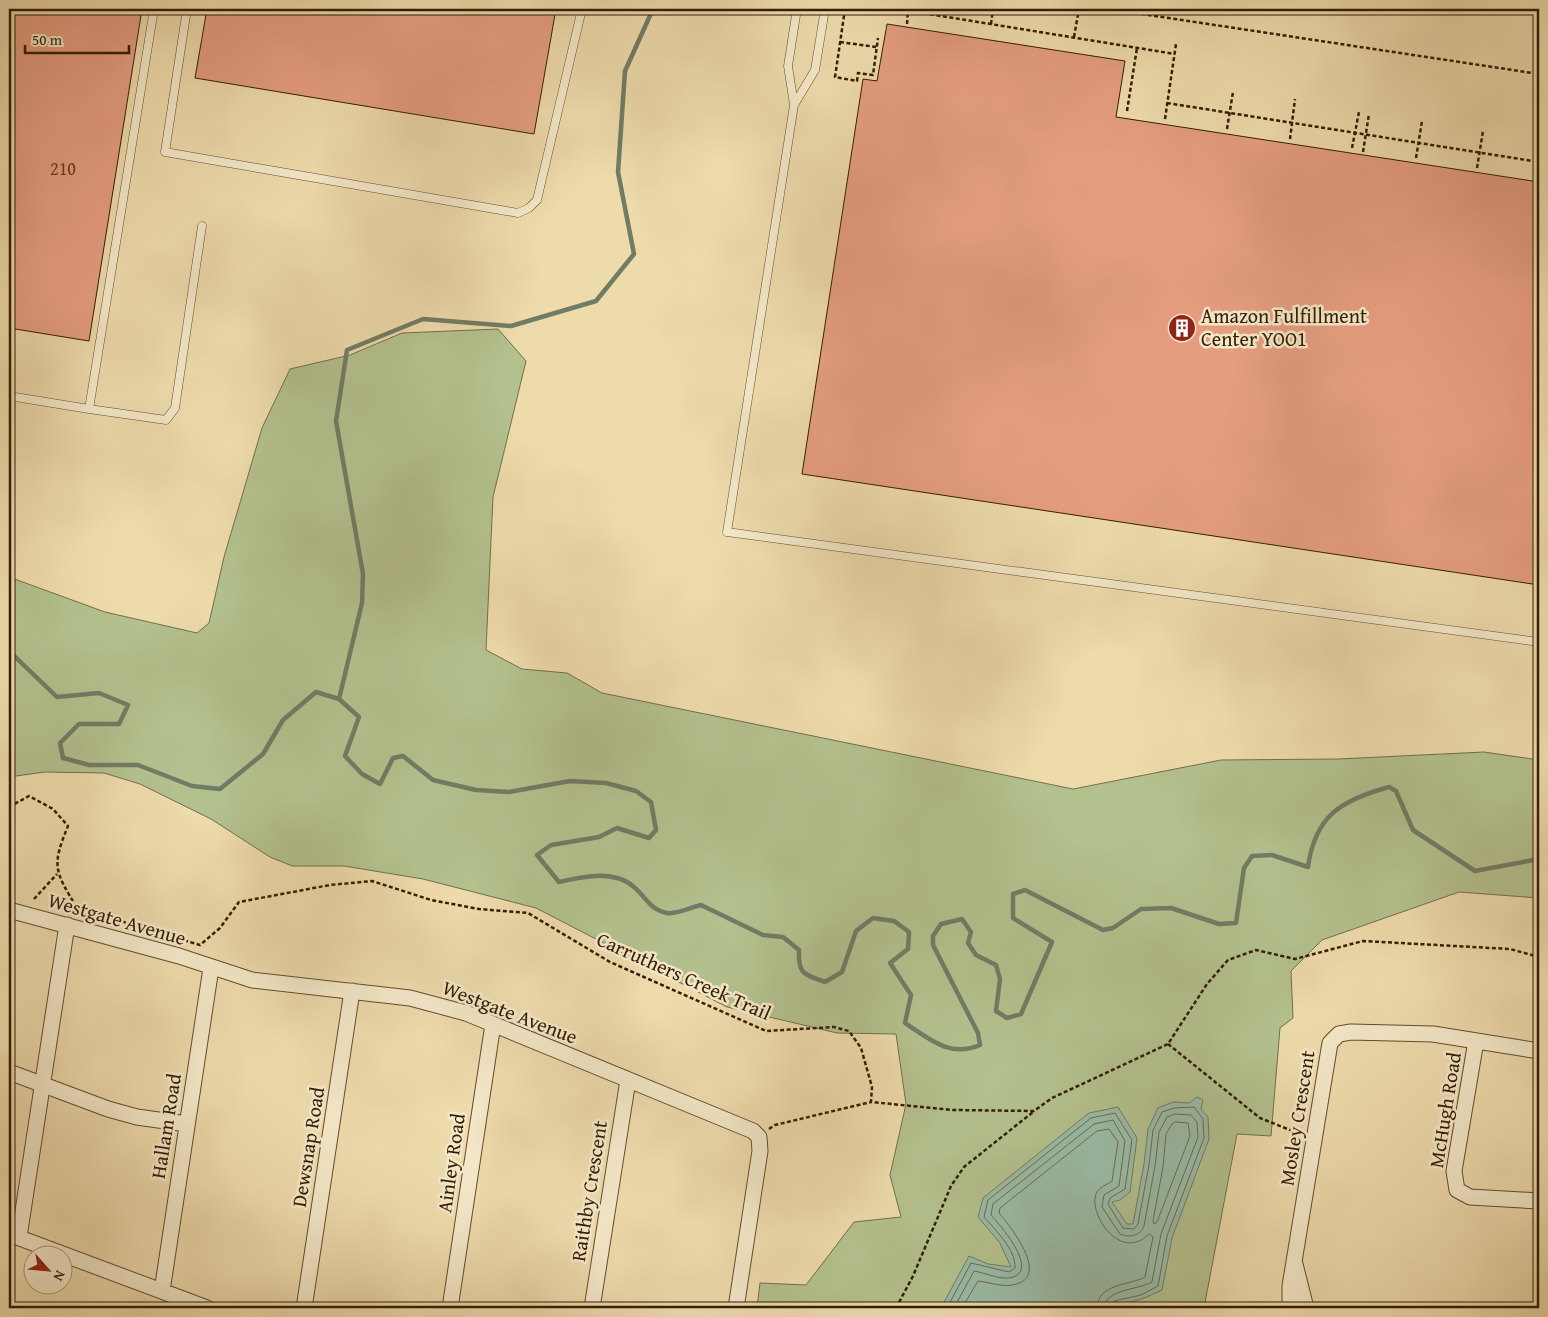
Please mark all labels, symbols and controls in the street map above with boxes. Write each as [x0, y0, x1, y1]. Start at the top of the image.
scale bar [25, 22, 129, 54]
text: 50 m [32, 29, 63, 50]
house number: 210 [50, 155, 76, 182]
place label: Amazon Fulfillment Center YOO1 [1201, 301, 1367, 353]
building icon: Amazon Fulfillment Center YOO1 [1167, 313, 1197, 343]
street label: Westgate Avenue [45, 885, 190, 952]
street label: Carruthers Creek Trail [592, 924, 776, 1027]
street label: Westgate Avenue [439, 972, 582, 1051]
street label: Mosley Crescent [1272, 1048, 1322, 1188]
street label: McHugh Road [1421, 1050, 1468, 1170]
street label: Hallam Road [143, 1071, 188, 1181]
street label: Dewsnap Road [284, 1084, 331, 1209]
street label: Ainley Road [429, 1111, 472, 1215]
street label: Raithby Crescent [563, 1118, 614, 1263]
north arrow [22, 1244, 72, 1294]
text: N [48, 1267, 71, 1285]

